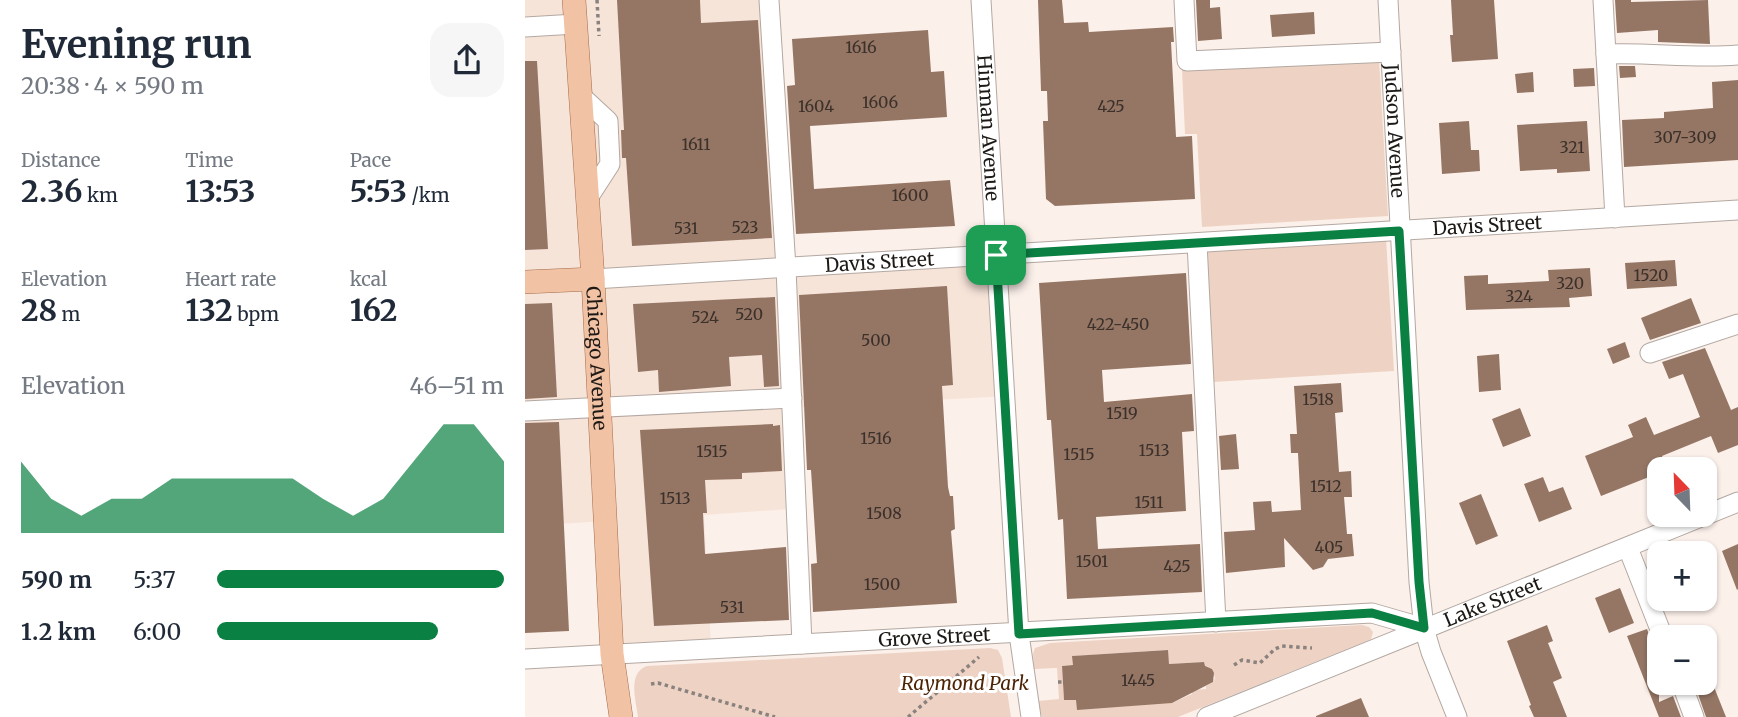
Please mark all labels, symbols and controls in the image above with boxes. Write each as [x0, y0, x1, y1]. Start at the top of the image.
text: Evening run [21, 21, 252, 68]
button: share [430, 23, 504, 97]
house number: 1616 [845, 37, 877, 57]
street label: Hinman Avenue [972, 54, 1005, 202]
street label: Judson Avenue [1379, 62, 1411, 198]
text: 20:38 · 4 × 590 m [21, 71, 204, 100]
house number: 1606 [862, 92, 898, 112]
house number: 1604 [798, 96, 834, 116]
house number: 425 [1097, 96, 1125, 116]
house number: 307-309 [1654, 127, 1716, 147]
house number: 1611 [681, 134, 711, 154]
house number: 321 [1560, 137, 1584, 157]
text: Distance [21, 148, 100, 172]
text: Time [185, 148, 234, 172]
text: Pace [350, 148, 391, 172]
text: 2.36 [21, 172, 83, 210]
text: 13:53 [185, 172, 256, 210]
text: 5:53 [350, 172, 407, 210]
text: km [83, 183, 118, 207]
text: /km [407, 183, 450, 207]
house number: 1600 [892, 185, 929, 205]
street label: Davis Street [1432, 210, 1543, 240]
house number: 523 [732, 217, 758, 237]
house number: 531 [674, 218, 698, 238]
pin [966, 225, 1026, 285]
icon: arrive [977, 236, 1015, 274]
street label: Davis Street [824, 246, 935, 277]
house number: 1520 [1634, 265, 1668, 285]
text: Elevation [21, 267, 107, 291]
text: Heart rate [185, 267, 276, 291]
text: kcal [350, 267, 387, 291]
house number: 320 [1556, 273, 1584, 293]
street label: Chicago Avenue [581, 286, 613, 431]
house number: 324 [1505, 286, 1533, 306]
text: 28 [21, 291, 57, 329]
text: 132 [185, 291, 233, 329]
text: 162 [350, 291, 397, 329]
text: m [57, 302, 80, 326]
text: bpm [233, 302, 279, 326]
house number: 520 [735, 304, 763, 324]
house number: 524 [691, 307, 719, 327]
house number: 422-450 [1087, 314, 1149, 334]
house number: 500 [861, 330, 891, 350]
text: Elevation [21, 371, 125, 400]
text: 46–51 m [409, 371, 504, 400]
house number: 1518 [1302, 389, 1334, 409]
house number: 1519 [1106, 403, 1138, 423]
house number: 1516 [860, 428, 892, 448]
house number: 1513 [1138, 440, 1170, 460]
house number: 1515 [696, 441, 728, 461]
house number: 1515 [1063, 444, 1095, 464]
north arrow [1647, 457, 1717, 527]
map controls [1647, 457, 1717, 695]
house number: 1512 [1310, 476, 1342, 496]
house number: 1513 [659, 488, 691, 508]
house number: 1511 [1134, 492, 1164, 512]
house number: 1508 [866, 503, 902, 523]
house number: 405 [1315, 537, 1343, 557]
button: + [1647, 541, 1717, 611]
house number: 1501 [1076, 551, 1108, 571]
house number: 425 [1163, 556, 1191, 576]
text: 590 m [21, 565, 92, 594]
text: 5:37 [133, 565, 176, 594]
street label: Lake Street [1440, 571, 1545, 632]
house number: 1500 [864, 574, 900, 594]
house number: 531 [720, 597, 744, 617]
text: 1.2 km [21, 617, 96, 646]
text: 6:00 [133, 617, 181, 646]
street label: Grove Street [878, 622, 992, 652]
button: − [1647, 625, 1717, 695]
house number: 1445 [1121, 670, 1155, 690]
park label: Raymond Park [901, 671, 1030, 695]

